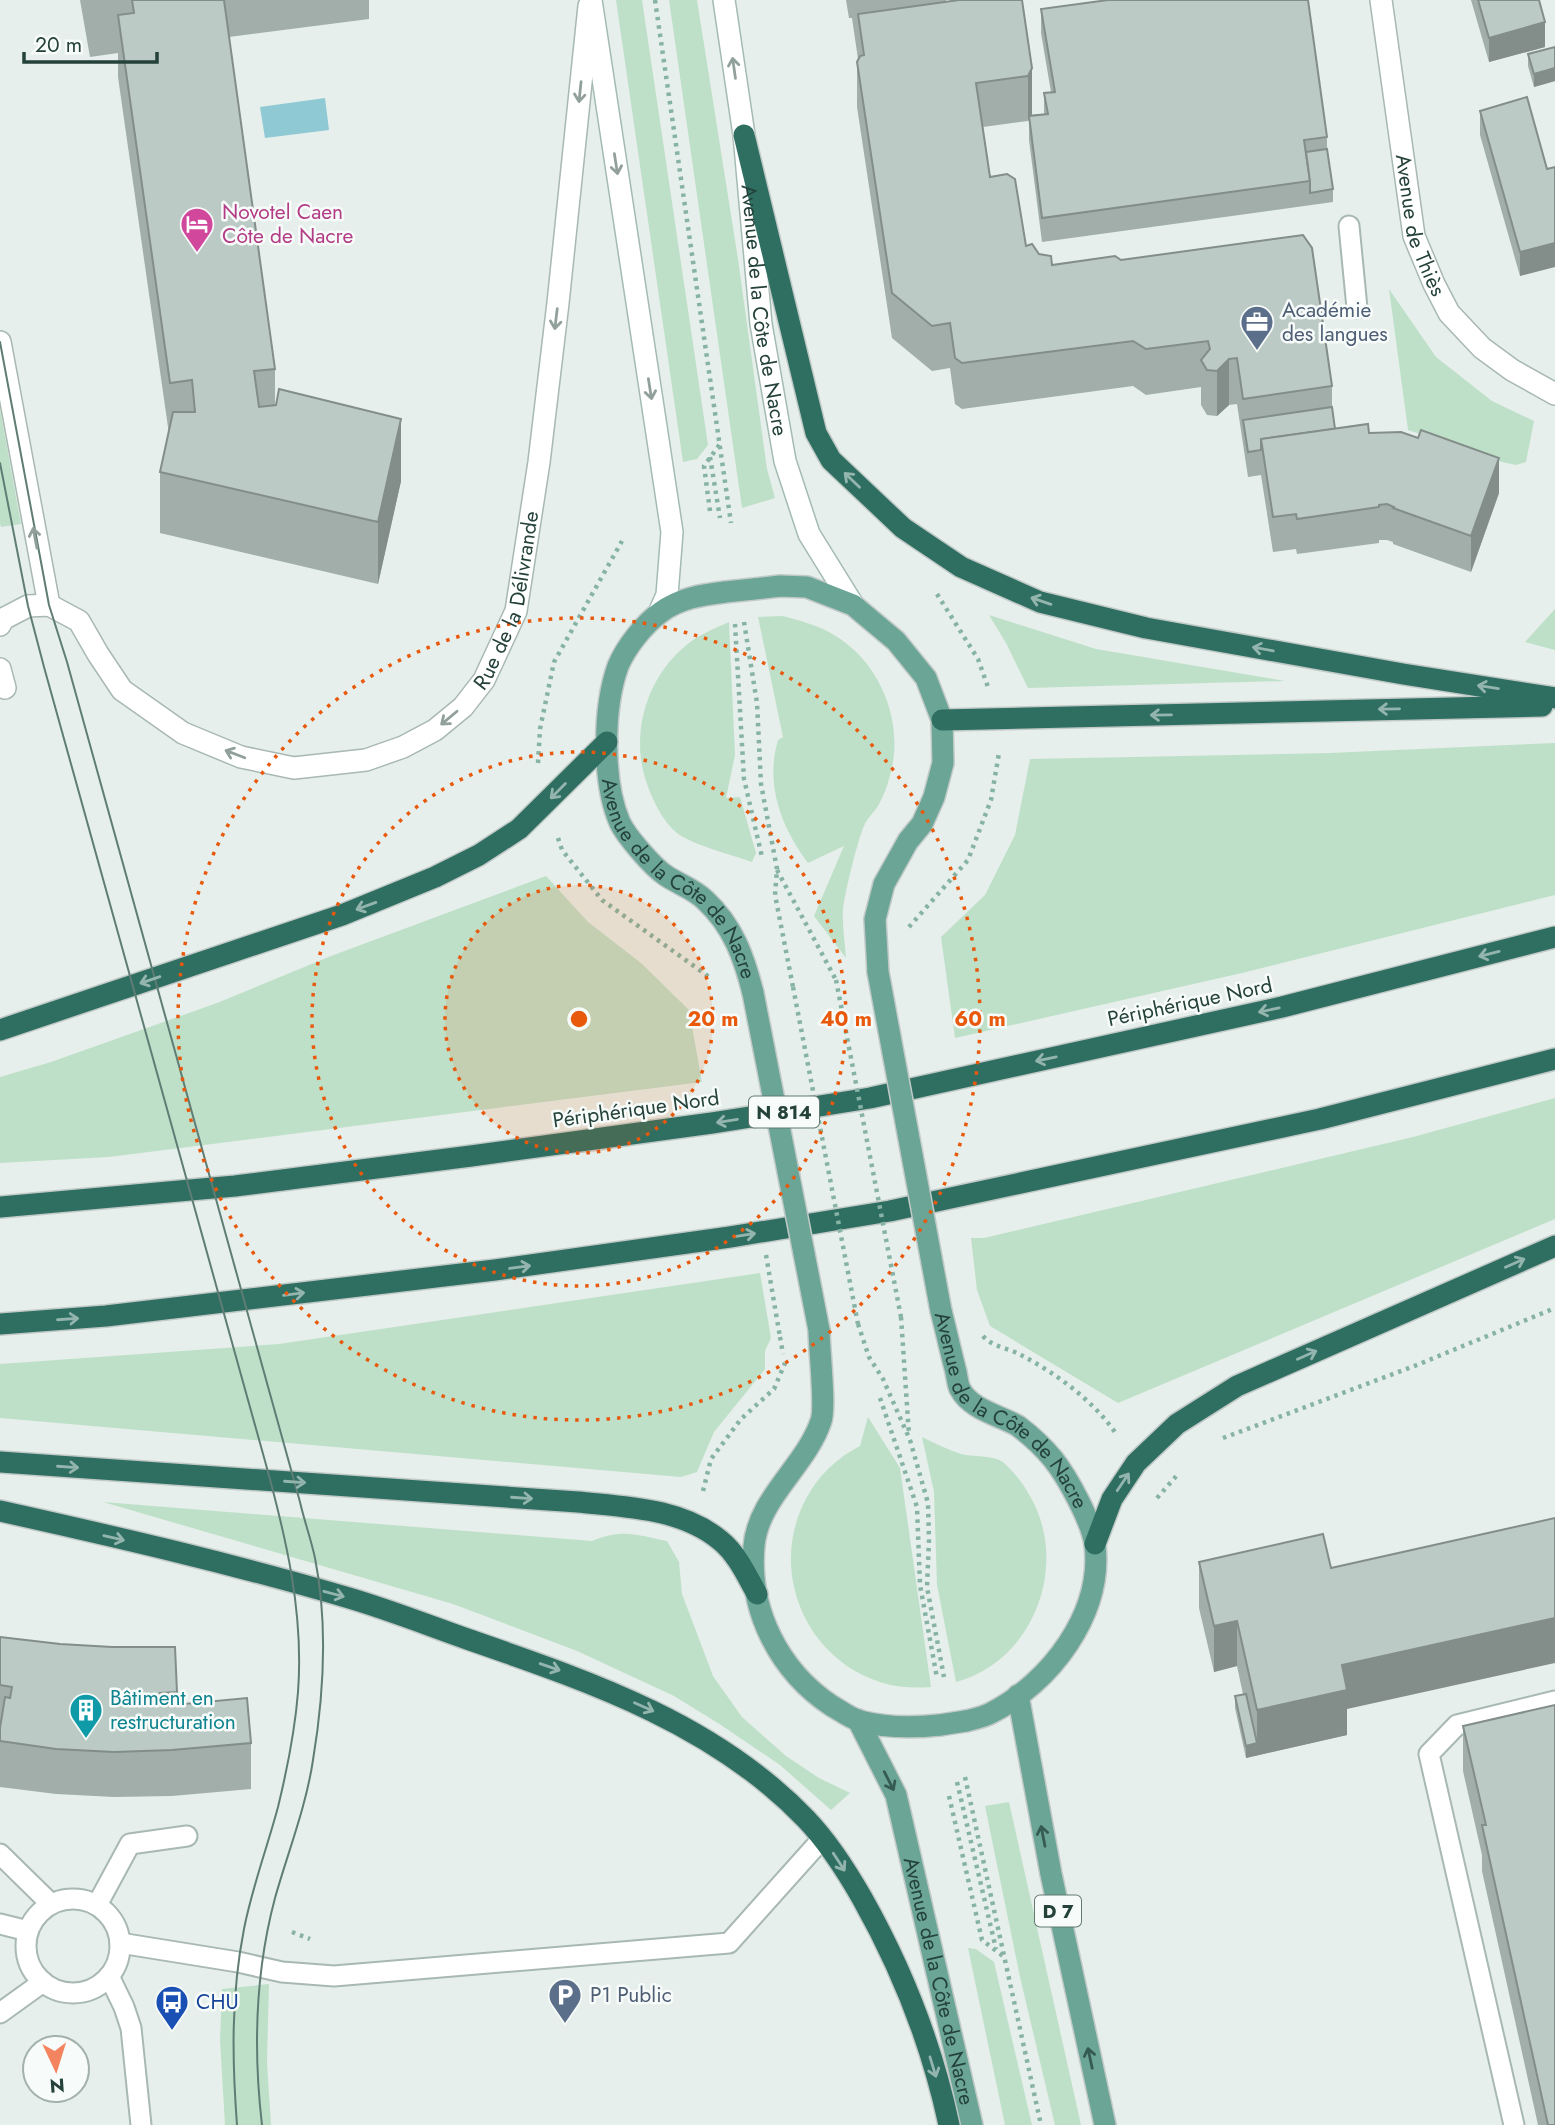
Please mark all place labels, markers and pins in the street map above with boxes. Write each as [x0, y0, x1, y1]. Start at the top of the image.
place label: Novotel Caen Côte de Nacre [222, 197, 353, 251]
hotel icon: Novotel Caen Côte de Nacre [178, 205, 216, 254]
place label: Académie des langues [1282, 295, 1388, 349]
office icon: Académie des langues [1238, 303, 1276, 352]
centre of rings [567, 1007, 591, 1031]
place label: Bâtiment en restructuration [110, 1683, 236, 1737]
building icon: Bâtiment en restructuration [67, 1691, 105, 1740]
parking icon: P1 Public [546, 1976, 584, 2025]
place label: P1 Public [590, 1980, 672, 2010]
bus stop icon: CHU [153, 1983, 191, 2032]
place label: CHU [196, 1987, 239, 2017]

